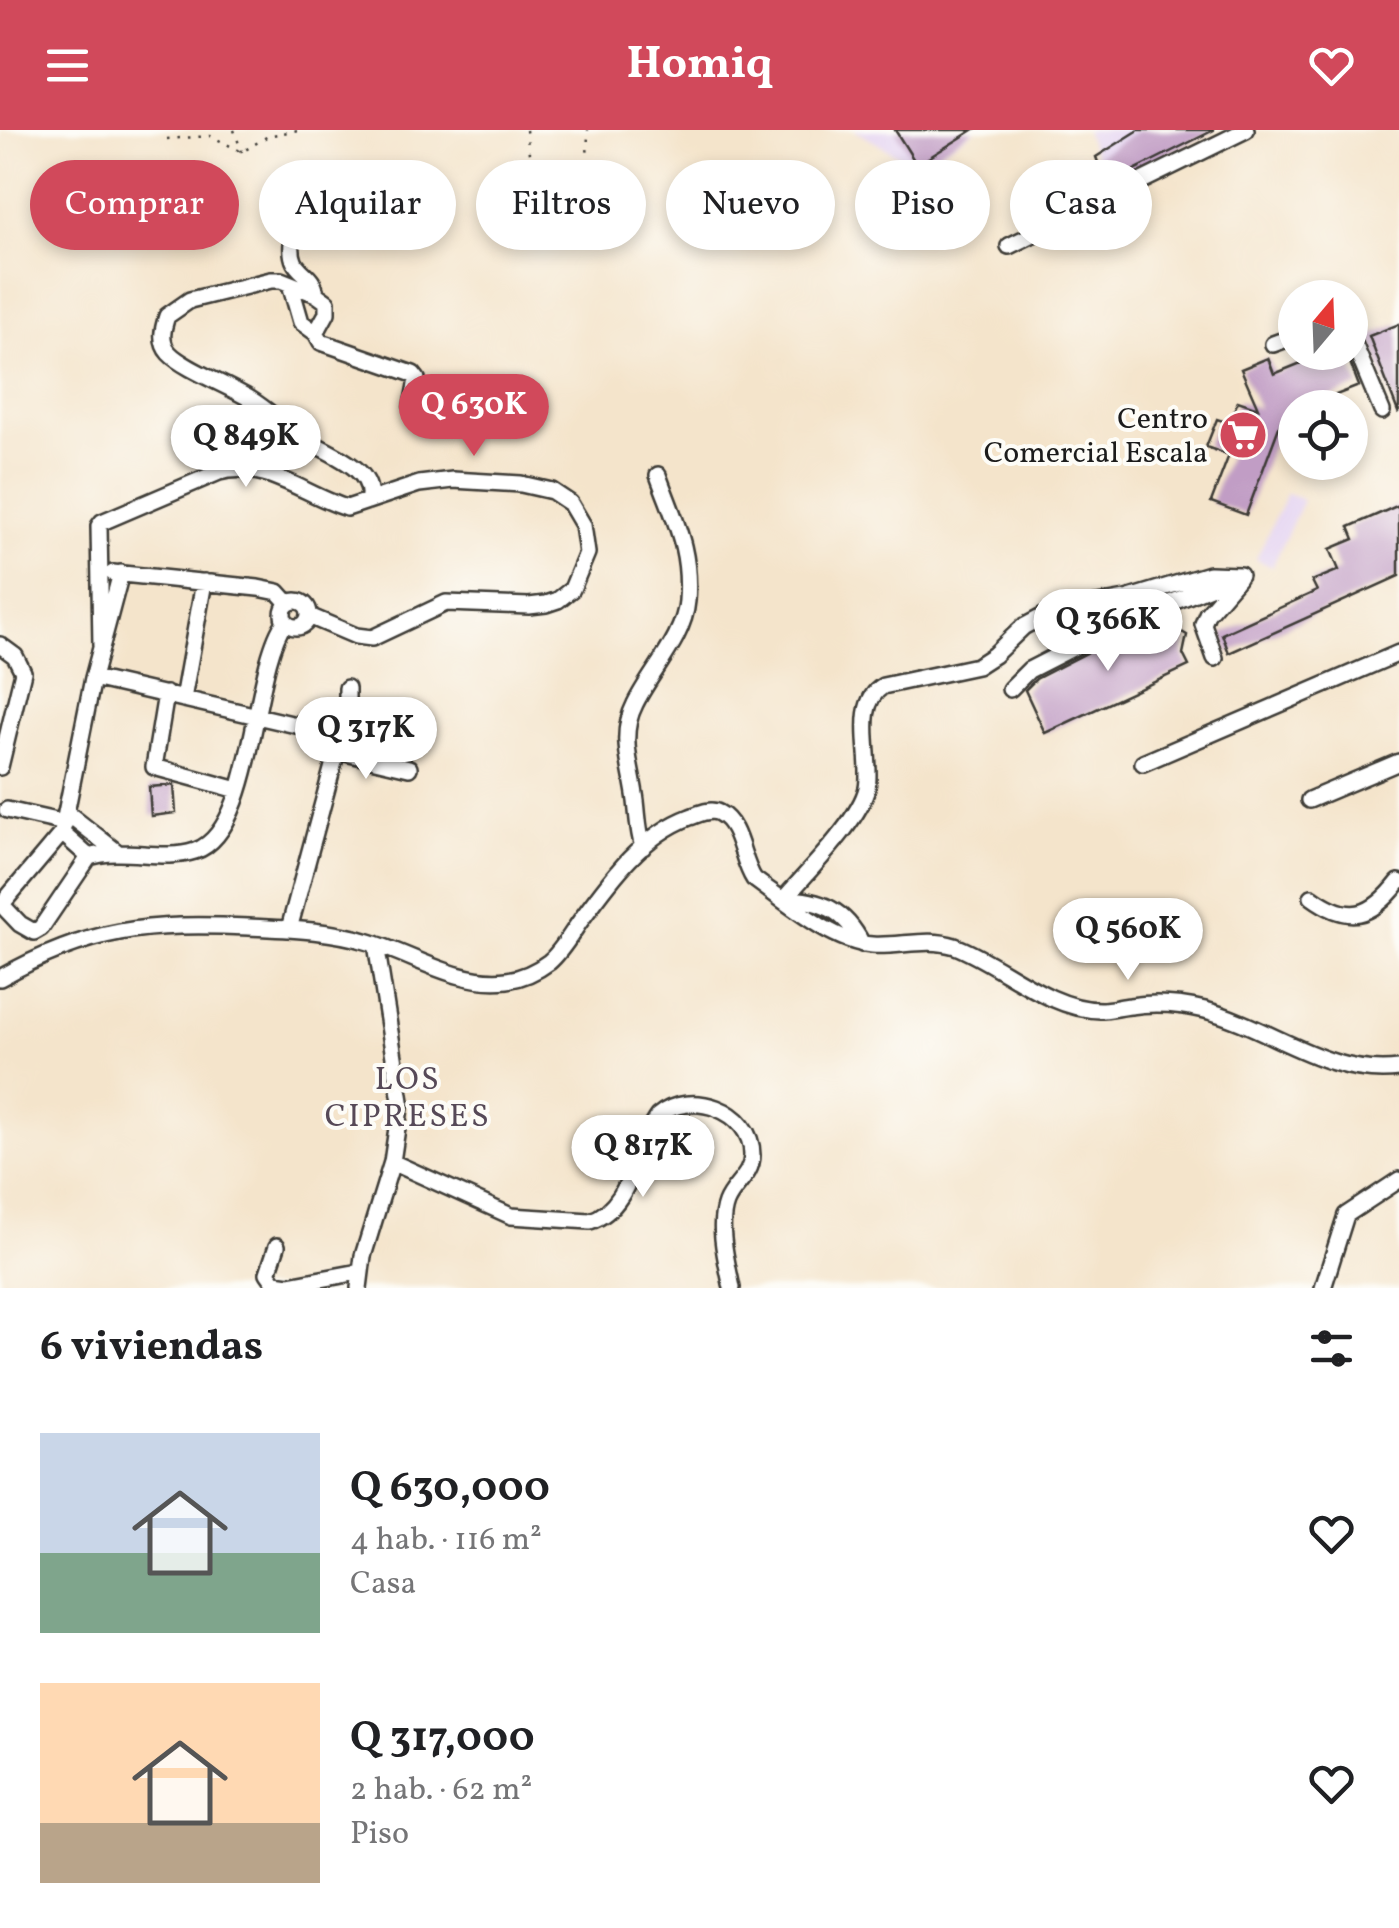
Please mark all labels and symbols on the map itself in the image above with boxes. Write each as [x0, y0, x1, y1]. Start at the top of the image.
north arrow [1278, 280, 1368, 370]
pin: Q 630K [393, 374, 555, 459]
place label: Centro Comercial Escala [984, 399, 1208, 475]
pin: Q 849K [165, 405, 327, 490]
supermarket icon: Centro Comercial Escala [1217, 409, 1269, 461]
pin: Q 366K [1027, 589, 1189, 674]
pin: Q 317K [285, 697, 447, 782]
pin: Q 560K [1047, 898, 1209, 983]
district label: LOS CIPRESES [325, 1059, 491, 1140]
pin: Q 817K [562, 1115, 724, 1200]

